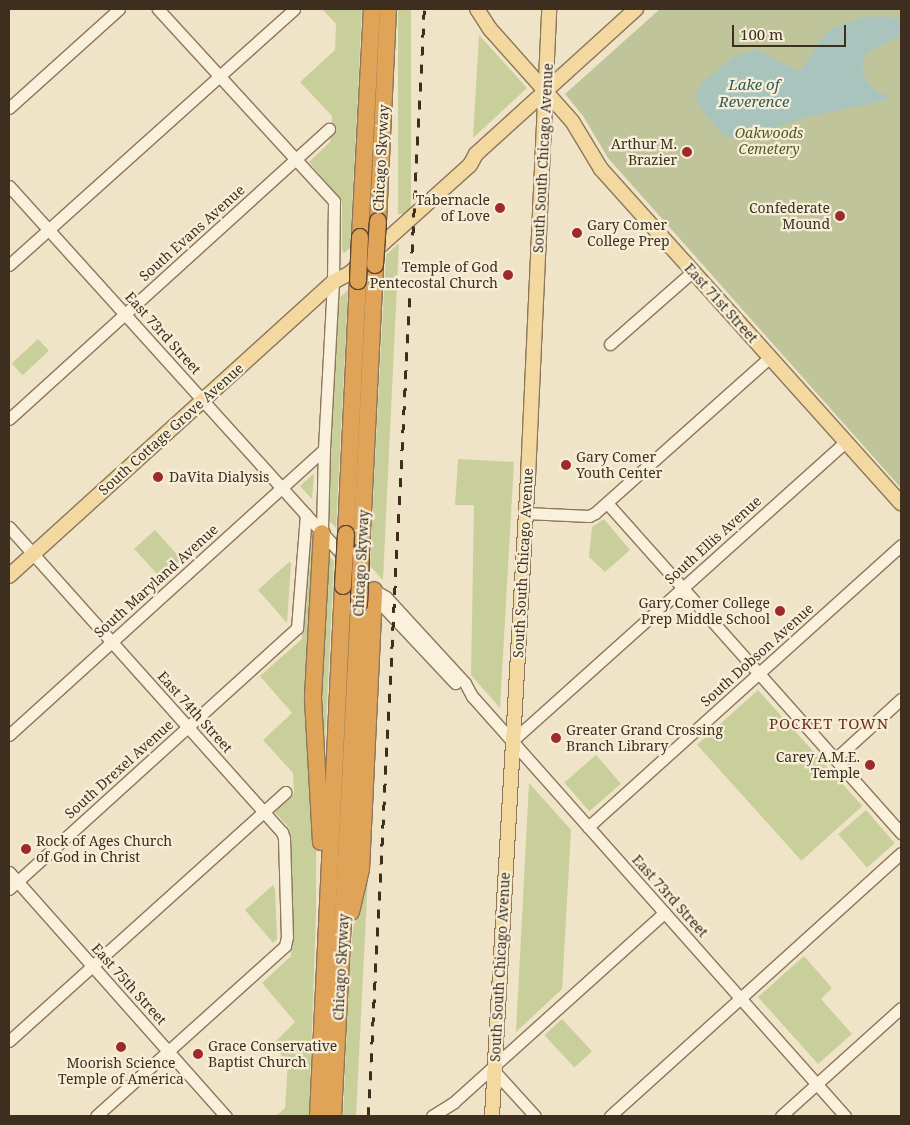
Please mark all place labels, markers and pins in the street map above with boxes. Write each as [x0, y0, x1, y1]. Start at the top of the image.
place label: Arthur M. Brazier [611, 136, 677, 168]
marker: Arthur M. Brazier [681, 146, 693, 158]
place label: Tabernacle of Love [416, 192, 490, 224]
place label: Confederate Mound [749, 200, 830, 232]
marker: Tabernacle of Love [494, 202, 506, 214]
marker: Confederate Mound [834, 210, 846, 222]
place label: Gary Comer College Prep [587, 217, 670, 250]
marker: Gary Comer College Prep [571, 227, 583, 239]
place label: Temple of God Pentecostal Church [370, 259, 498, 292]
marker: Temple of God Pentecostal Church [502, 269, 514, 281]
place label: Gary Comer Youth Center [576, 449, 662, 482]
marker: Gary Comer Youth Center [560, 459, 572, 471]
place label: DaVita Dialysis [169, 469, 269, 485]
marker: DaVita Dialysis [151, 470, 165, 484]
place label: Gary Comer College Prep Middle School [638, 595, 770, 628]
marker: Gary Comer College Prep Middle School [774, 605, 786, 617]
place label: Greater Grand Crossing Branch Library [566, 722, 723, 754]
marker: Greater Grand Crossing Branch Library [550, 732, 562, 744]
place label: Carey A.M.E. Temple [776, 749, 860, 782]
marker: Carey A.M.E. Temple [864, 759, 876, 771]
place label: Rock of Ages Church of God in Christ [36, 833, 172, 866]
marker: Rock of Ages Church of God in Christ [20, 843, 32, 855]
place label: Grace Conservative Baptist Church [208, 1038, 337, 1070]
marker: Moorish Science Temple of America [115, 1041, 127, 1053]
marker: Grace Conservative Baptist Church [192, 1048, 204, 1060]
place label: Moorish Science Temple of America [58, 1055, 184, 1088]

